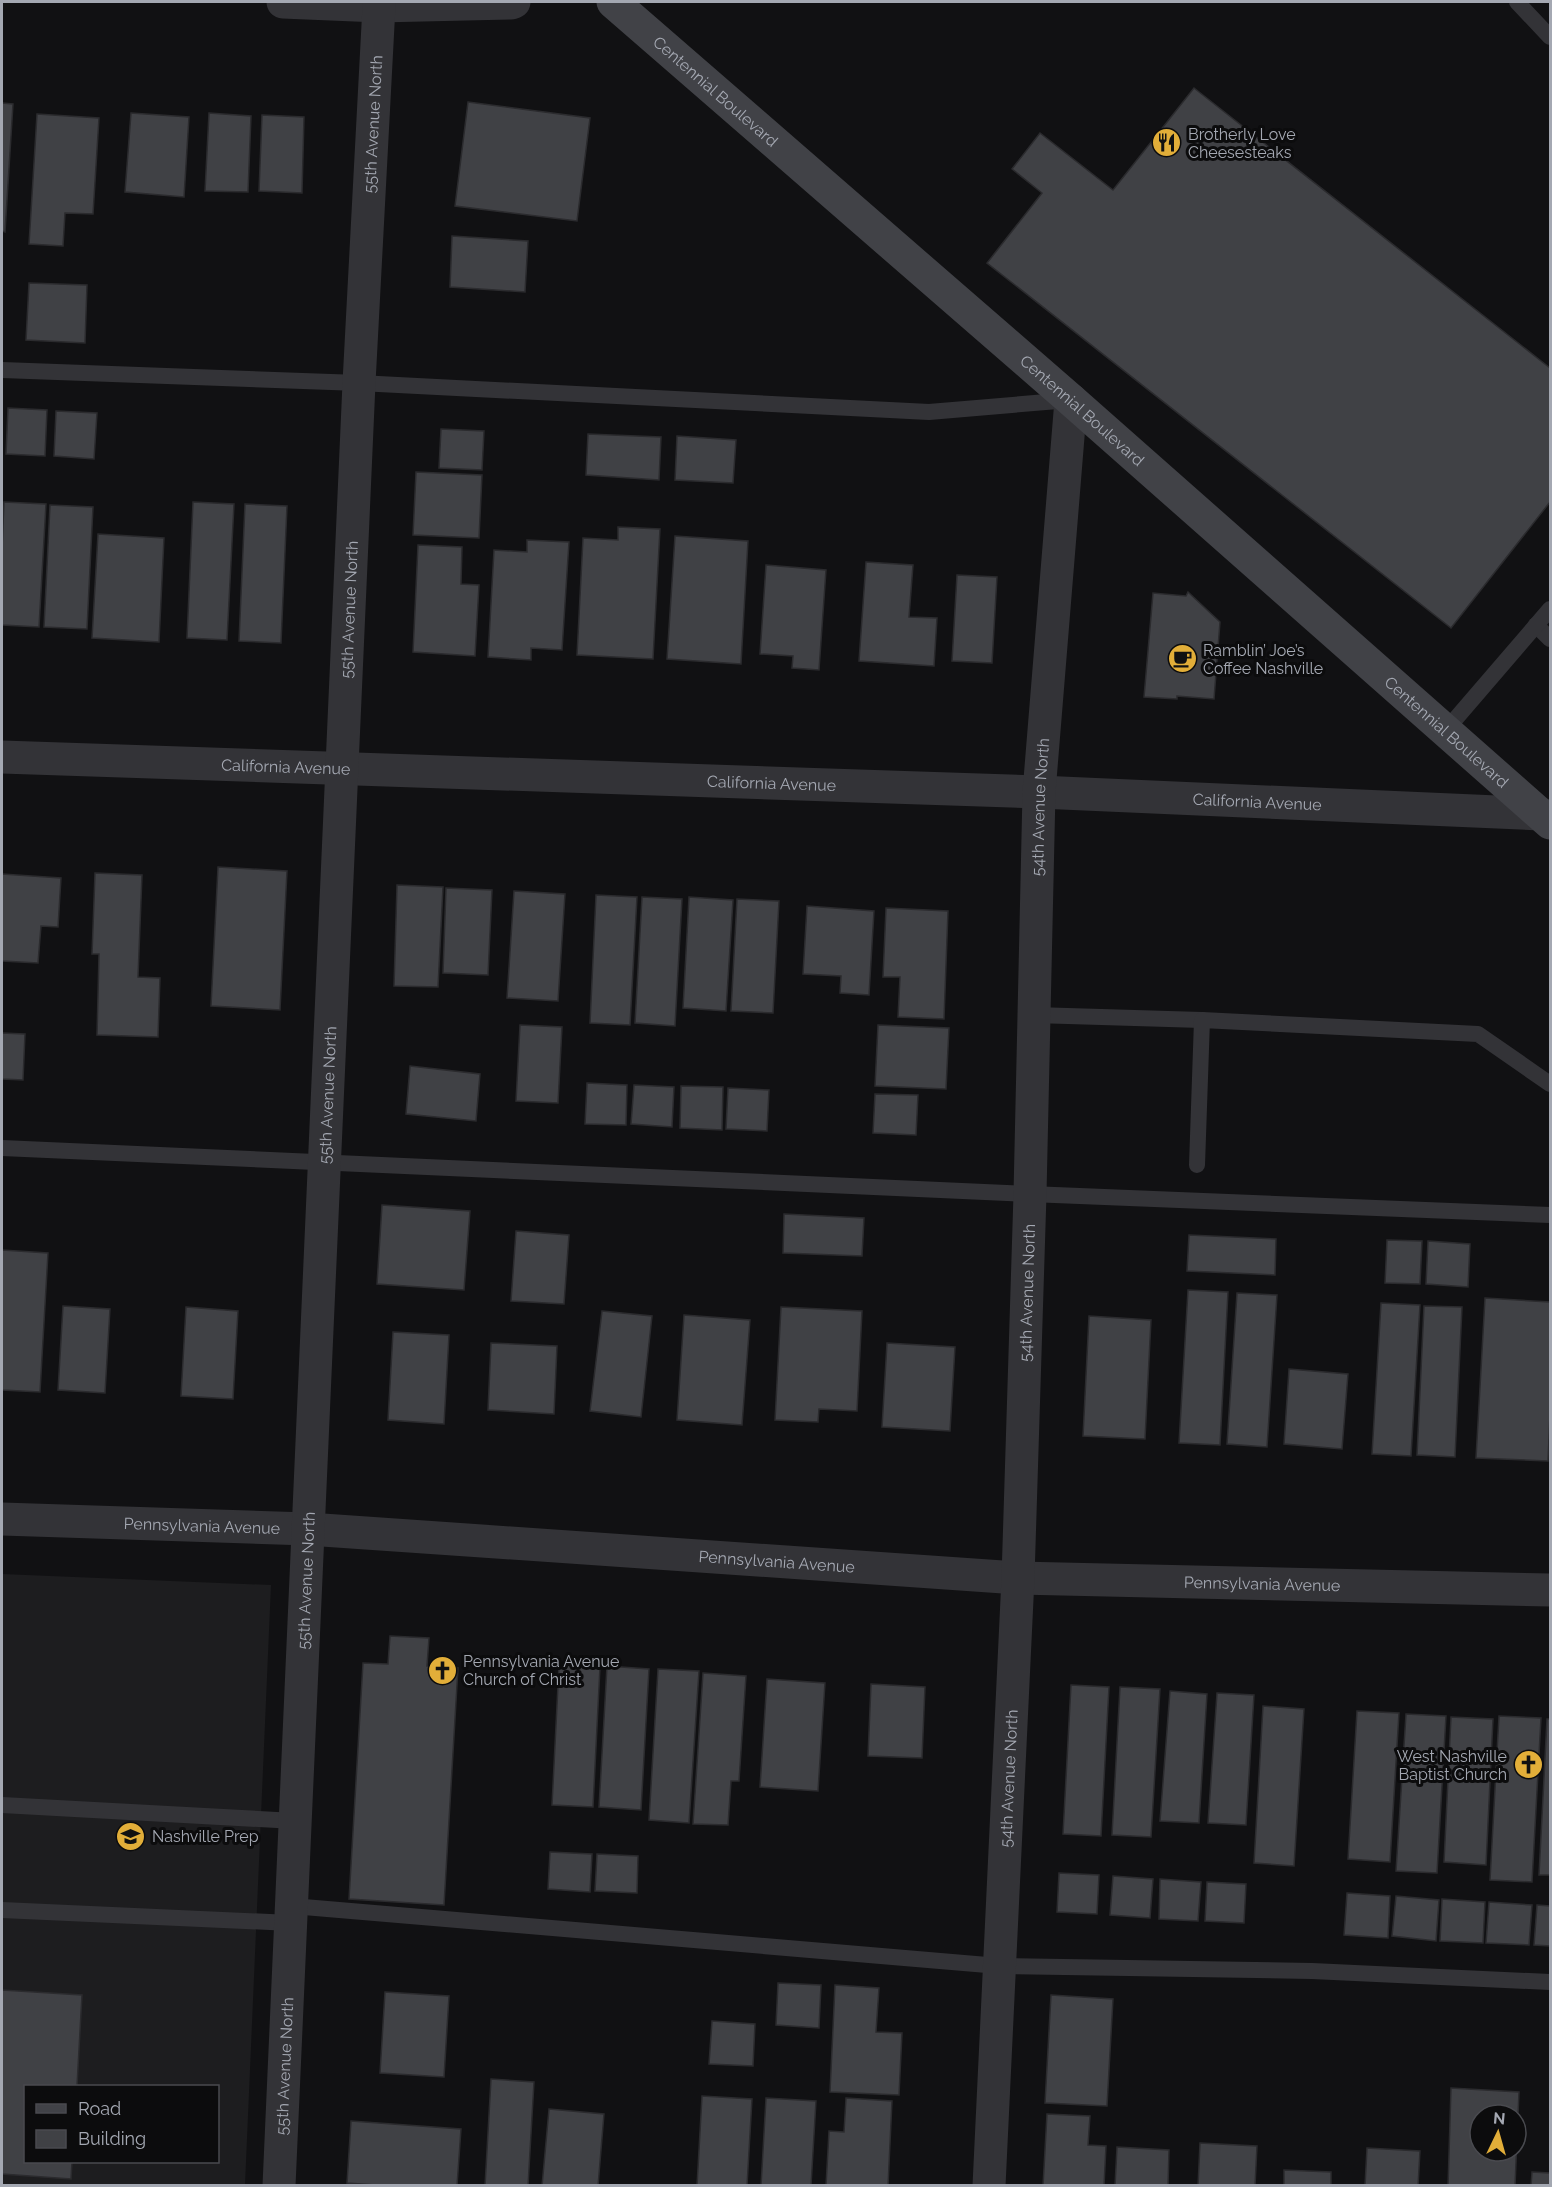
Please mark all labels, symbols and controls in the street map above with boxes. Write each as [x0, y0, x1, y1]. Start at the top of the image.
street label: Centennial Boulevard [649, 32, 782, 150]
street label: 55th Avenue North [360, 55, 386, 194]
place label: Brotherly Love Cheesesteaks [1188, 125, 1296, 162]
restaurant icon: Brotherly Love Cheesesteaks [1151, 127, 1183, 159]
street label: Centennial Boulevard [1016, 351, 1148, 470]
street label: 55th Avenue North [336, 540, 362, 679]
place label: Ramblin’ Joe’s Coffee Nashville [1203, 641, 1323, 678]
cafe icon: Ramblin’ Joe’s Coffee Nashville [1166, 643, 1198, 675]
street label: Centennial Boulevard [1381, 672, 1513, 791]
street label: 54th Avenue North [1028, 737, 1053, 876]
street label: California Avenue [221, 755, 351, 778]
street label: California Avenue [707, 771, 836, 795]
street label: California Avenue [1192, 789, 1322, 814]
street label: 55th Avenue North [315, 1026, 340, 1164]
street label: 54th Avenue North [1015, 1223, 1039, 1362]
street label: 55th Avenue North [293, 1511, 318, 1650]
street label: Pennsylvania Avenue [123, 1513, 280, 1538]
street label: Pennsylvania Avenue [698, 1546, 855, 1576]
street label: Pennsylvania Avenue [1184, 1572, 1341, 1595]
place label: Pennsylvania Avenue Church of Christ [463, 1652, 619, 1689]
church icon: Pennsylvania Avenue Church of Christ [426, 1654, 458, 1686]
street label: 54th Avenue North [996, 1709, 1021, 1848]
place label: West Nashville Baptist Church [1397, 1747, 1507, 1784]
church icon: West Nashville Baptist Church [1512, 1749, 1544, 1781]
school or university icon: Nashville Prep [115, 1820, 147, 1852]
place label: Nashville Prep [152, 1827, 259, 1846]
street label: 55th Avenue North [272, 1997, 297, 2136]
legend [24, 2085, 219, 2163]
text: Road [78, 2098, 121, 2119]
north arrow [1468, 2103, 1528, 2163]
text: N [1492, 2109, 1506, 2129]
text: Building [78, 2128, 146, 2149]

